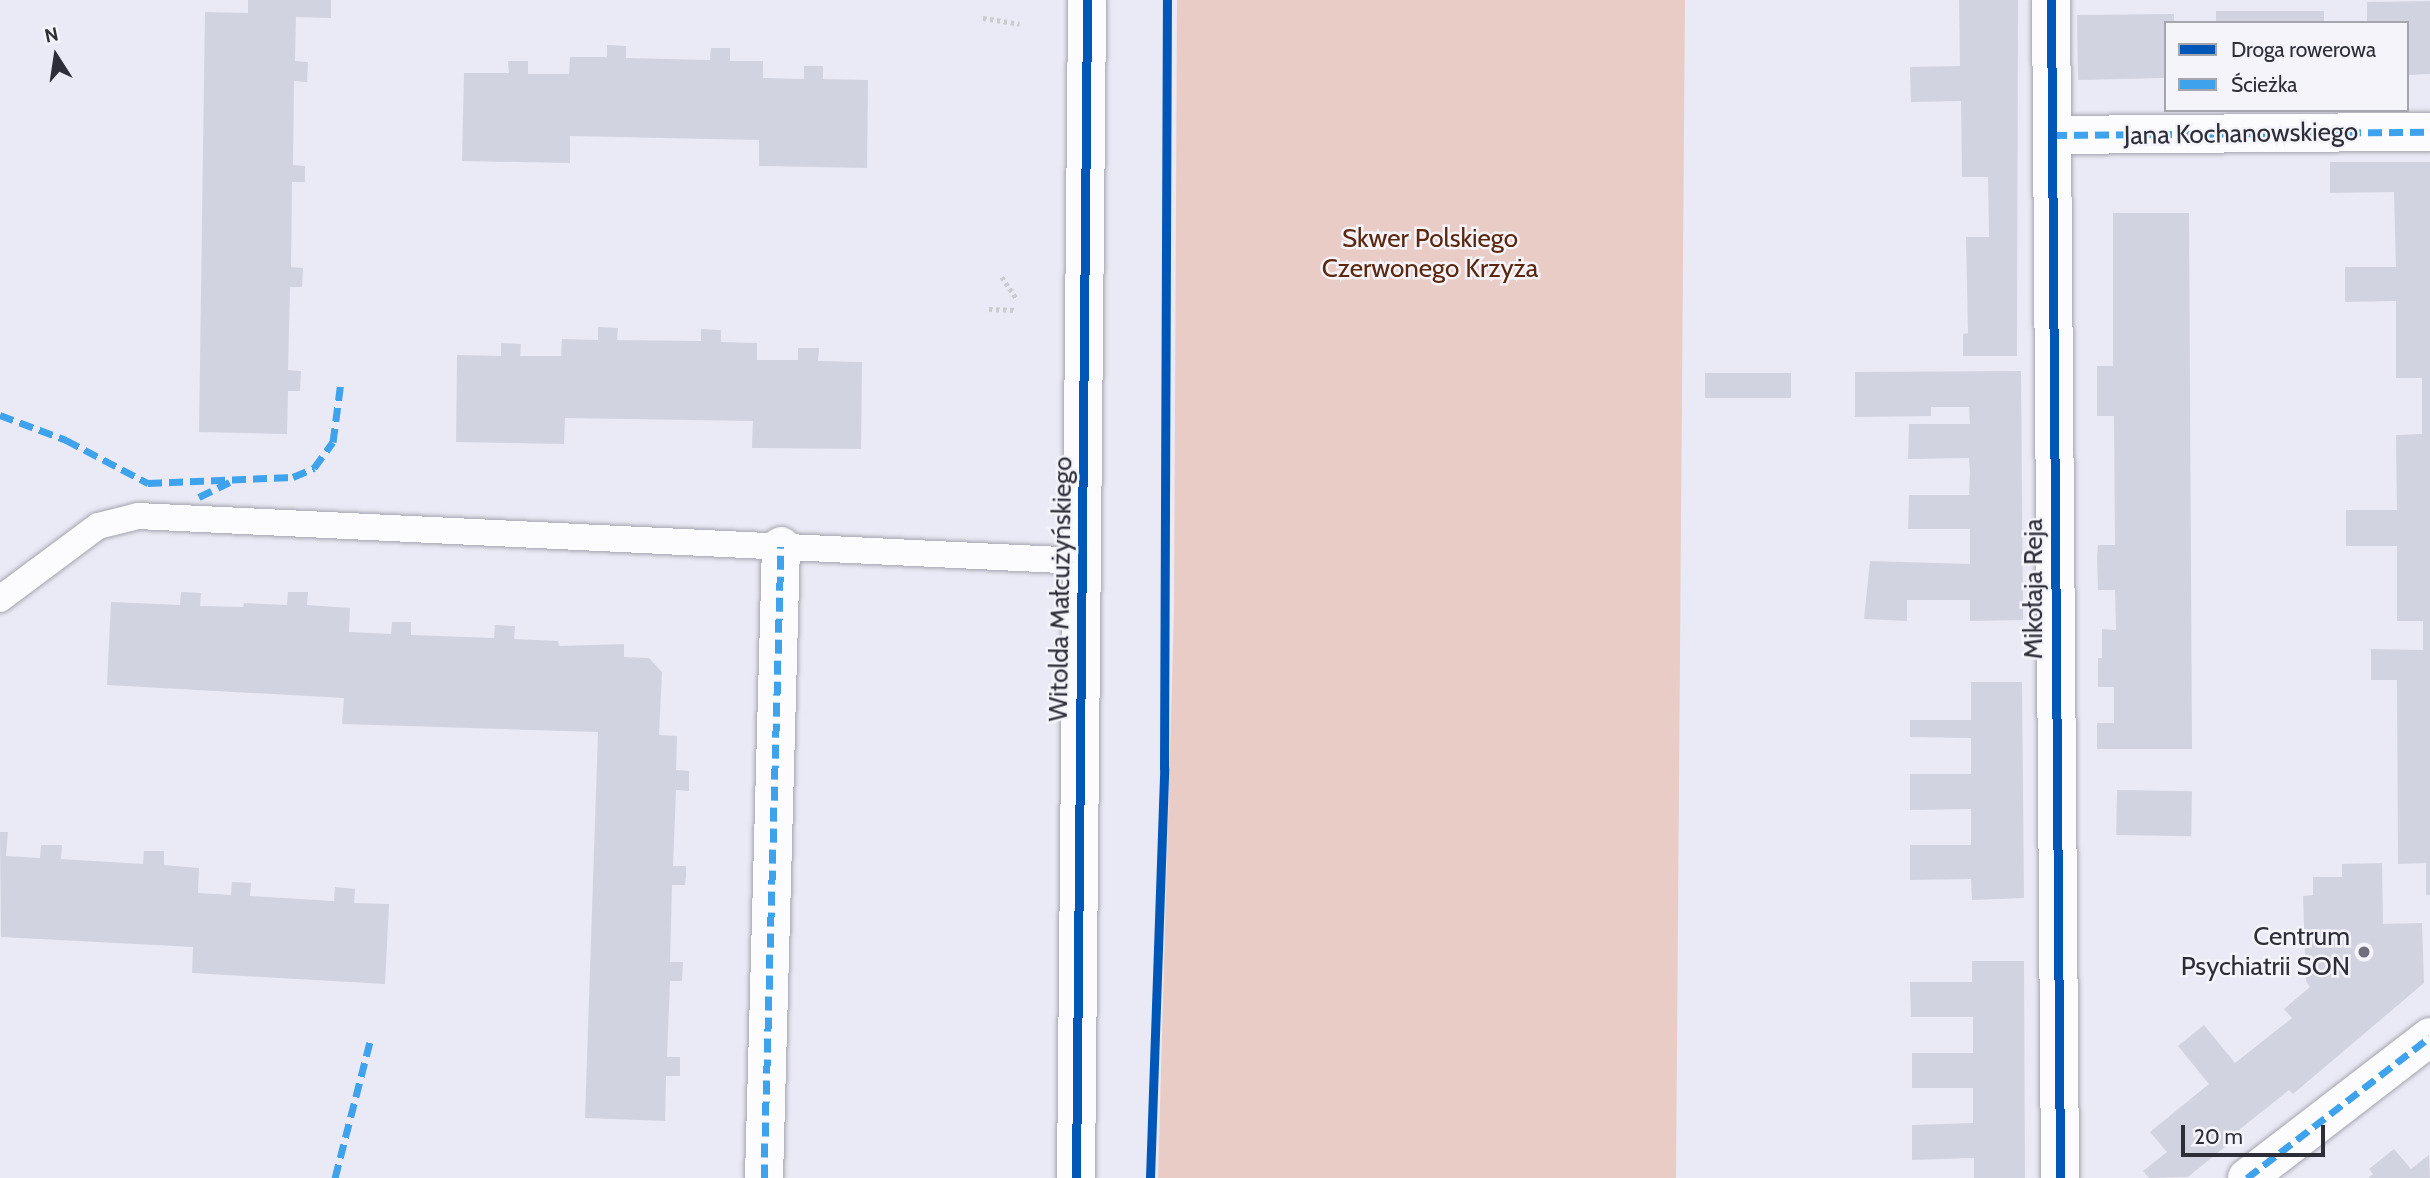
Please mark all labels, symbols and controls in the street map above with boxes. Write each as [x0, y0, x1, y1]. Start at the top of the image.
north arrow [21, 21, 91, 91]
legend [2164, 21, 2409, 112]
text: N [43, 22, 60, 48]
text: Droga rowerowa [2231, 37, 2376, 62]
text: Ścieżka [2231, 72, 2297, 97]
street label: Jana Kochanowskiego [2124, 116, 2358, 152]
park label: Skwer Polskiego Czerwonego Krzyża [1322, 223, 1538, 284]
street label: Witolda Małcużyńskiego [1043, 456, 1079, 722]
street label: Mikołaja Reja [2018, 519, 2050, 659]
place label: Centrum Psychiatrii SON [2181, 921, 2350, 982]
marker: Centrum Psychiatrii SON [2356, 944, 2372, 960]
scale bar [2185, 1112, 2328, 1156]
text: 20 m [2194, 1124, 2243, 1149]

